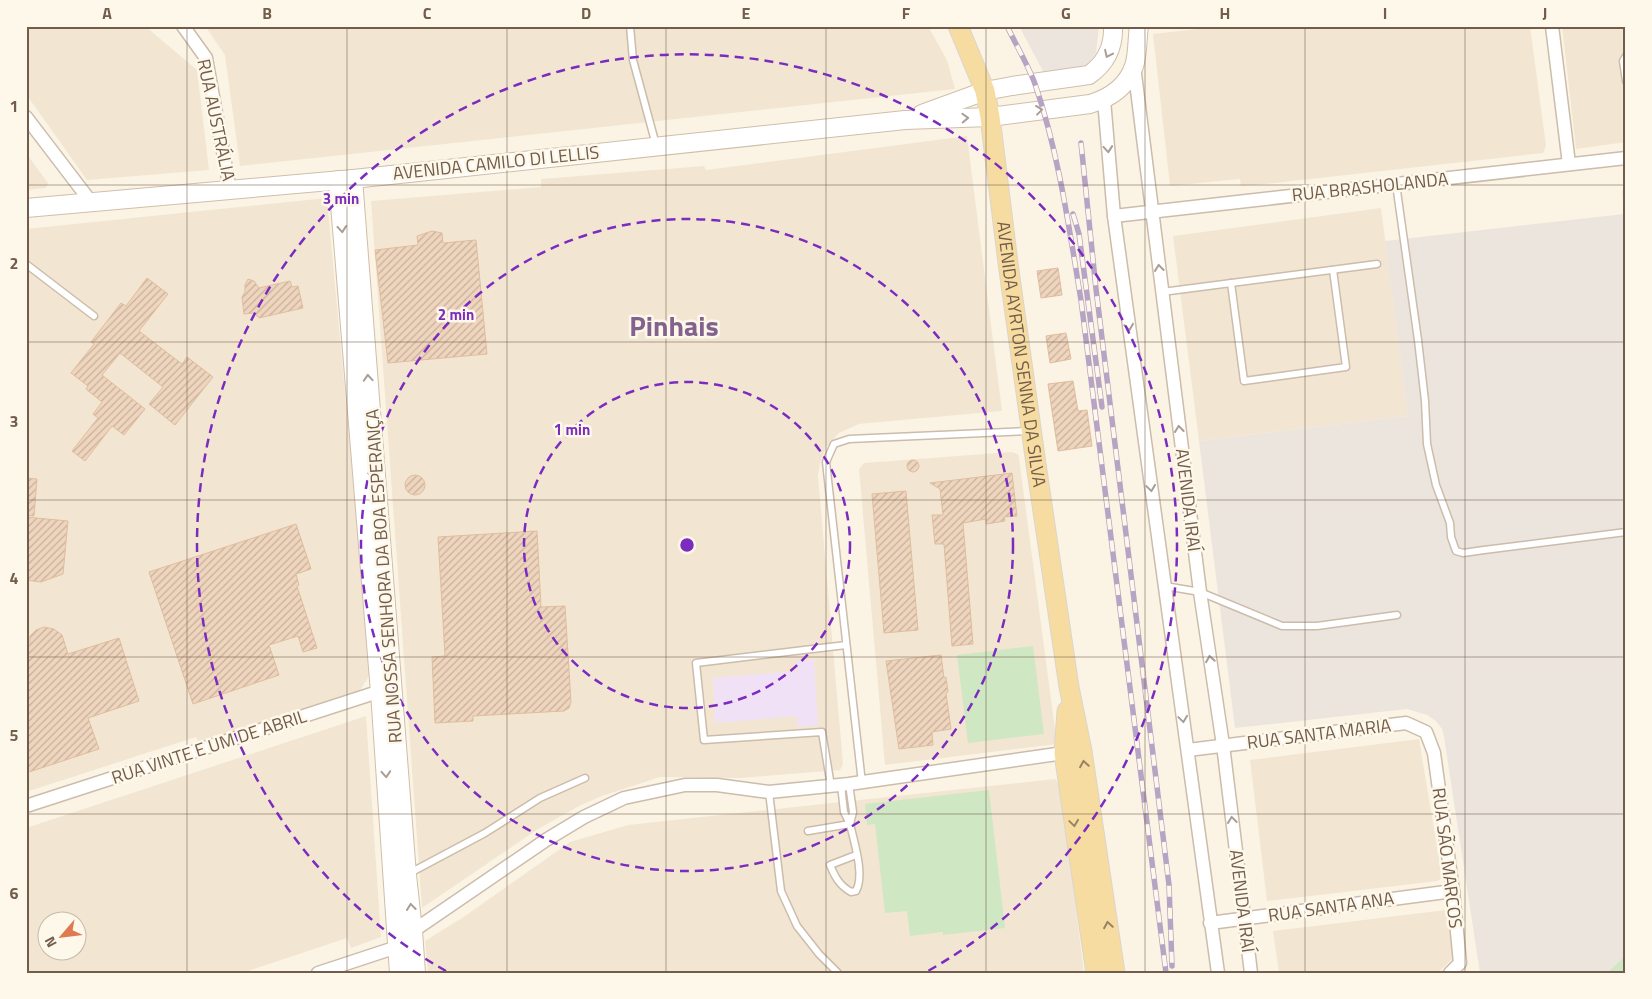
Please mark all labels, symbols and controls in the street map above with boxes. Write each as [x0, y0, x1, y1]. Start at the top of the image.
text: A [102, 1, 112, 25]
text: B [262, 1, 272, 25]
text: C [423, 1, 432, 25]
text: D [581, 1, 591, 25]
text: E [742, 1, 751, 25]
text: F [902, 1, 911, 25]
text: G [1061, 1, 1071, 25]
text: H [1220, 1, 1230, 25]
text: I [1383, 1, 1387, 25]
text: J [1543, 1, 1547, 25]
one-way arrow [1103, 49, 1114, 58]
street label: RUA AUSTRÁLIA [190, 56, 243, 184]
text: 1 [10, 94, 18, 118]
one-way arrow [1034, 106, 1043, 116]
one-way arrow [962, 113, 969, 123]
street label: AVENIDA CAMILO DI LELLIS [391, 138, 601, 187]
one-way arrow [1102, 145, 1113, 153]
street label: RUA BRASHOLANDA [1290, 165, 1450, 208]
text: 3 min [323, 187, 359, 210]
street label: AVENIDA AYRTON SENNA DA SILVA [990, 219, 1053, 489]
one-way arrow [336, 225, 347, 233]
text: 2 [10, 251, 18, 275]
one-way arrow [1154, 263, 1165, 271]
text: 2 min [438, 303, 474, 326]
district label: Pinhais [629, 304, 719, 347]
one-way arrow [1124, 323, 1134, 332]
one-way arrow [363, 374, 374, 382]
street label: RUA NOSSA SENHORA DA BOA ESPERANÇA [358, 408, 409, 744]
text: 3 [10, 409, 18, 433]
text: 1 min [554, 418, 590, 441]
one-way arrow [1175, 424, 1185, 433]
street label: AVENIDA IRAÍ [1169, 447, 1208, 554]
one-way arrow [1146, 484, 1156, 493]
centre of rings [678, 536, 696, 554]
text: 4 [10, 566, 19, 590]
one-way arrow [1206, 655, 1216, 664]
street label: RUA VINTE E UM DE ABRIL [108, 702, 310, 791]
street label: RUA SANTA MARIA [1245, 711, 1393, 756]
one-way arrow [1178, 714, 1188, 723]
text: 5 [10, 723, 19, 747]
one-way arrow [1079, 760, 1090, 768]
one-way arrow [380, 771, 391, 779]
street label: RUA SÃO MARCOS [1425, 786, 1470, 930]
one-way arrow [1227, 816, 1238, 824]
one-way arrow [1068, 819, 1079, 827]
street label: AVENIDA IRAÍ [1223, 848, 1262, 955]
text: 6 [10, 881, 19, 905]
street label: RUA SANTA ANA [1266, 884, 1396, 929]
one-way arrow [406, 902, 417, 910]
north arrow [38, 912, 88, 962]
one-way arrow [1103, 920, 1114, 928]
text: N [39, 933, 62, 952]

